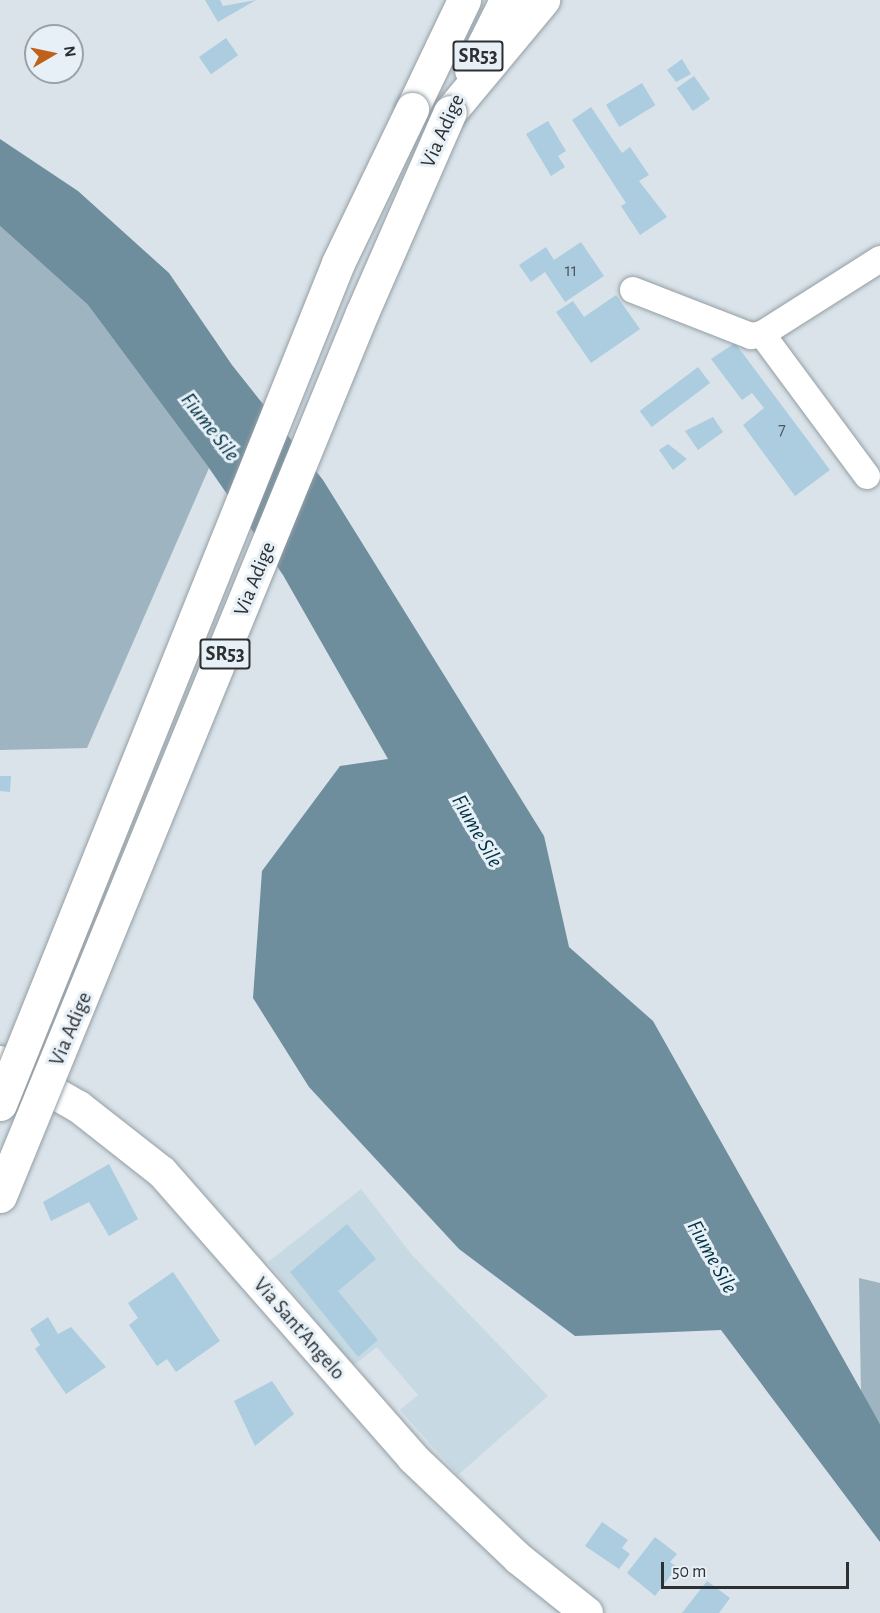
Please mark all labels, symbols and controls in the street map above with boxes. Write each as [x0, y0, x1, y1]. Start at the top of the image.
north arrow [24, 24, 84, 84]
road number: SR53 [451, 39, 505, 73]
text: N [61, 45, 79, 58]
street label: Via Adige [416, 90, 470, 172]
house number: 11 [565, 260, 577, 282]
water label: Fiume Sile [175, 387, 245, 467]
house number: 7 [778, 419, 786, 441]
street label: Via Adige [229, 538, 281, 620]
road number: SR53 [198, 637, 252, 671]
water label: Fiume Sile [446, 790, 508, 872]
street label: Via Adige [44, 988, 98, 1070]
water label: Fiume Sile [681, 1216, 743, 1298]
street label: Via Sant'Angelo [248, 1273, 350, 1385]
scale bar [664, 1550, 852, 1588]
text: 50 m [672, 1563, 706, 1581]

